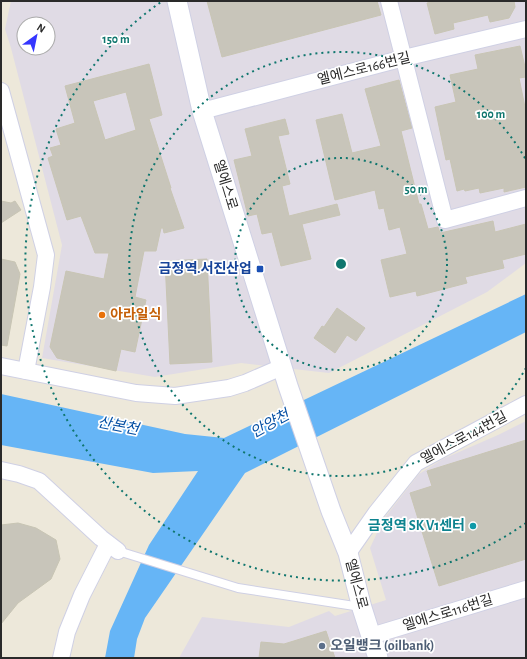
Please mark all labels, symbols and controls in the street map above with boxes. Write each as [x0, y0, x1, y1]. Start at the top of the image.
north arrow [16, 16, 56, 56]
text: N [35, 21, 47, 35]
text: 150 m [102, 33, 130, 45]
street label: 엘에스로166번길 [316, 50, 412, 87]
text: 100 m [477, 108, 505, 120]
street label: 엘에스로 [211, 158, 240, 212]
text: 50 m [405, 183, 428, 195]
centre of rings [334, 257, 348, 271]
place label: 금정역.서진산업 [159, 261, 252, 276]
marker: 금정역.서진산업 [255, 264, 265, 274]
place label: 아라일식 [110, 307, 162, 322]
marker: 아라일식 [97, 310, 107, 320]
water label: 안양천 [248, 405, 294, 441]
street label: 엘에스로144번길 [418, 409, 509, 467]
water label: 산본천 [96, 414, 142, 438]
place label: 금정역 SK V1센터 [368, 518, 465, 533]
marker: 금정역 SK V1센터 [468, 521, 478, 531]
street label: 엘에스로 [343, 557, 370, 611]
street label: 엘에스로116번길 [401, 592, 495, 633]
place label: 오일뱅크 (oilbank) [330, 638, 435, 653]
marker: 오일뱅크 (oilbank) [317, 641, 327, 651]

